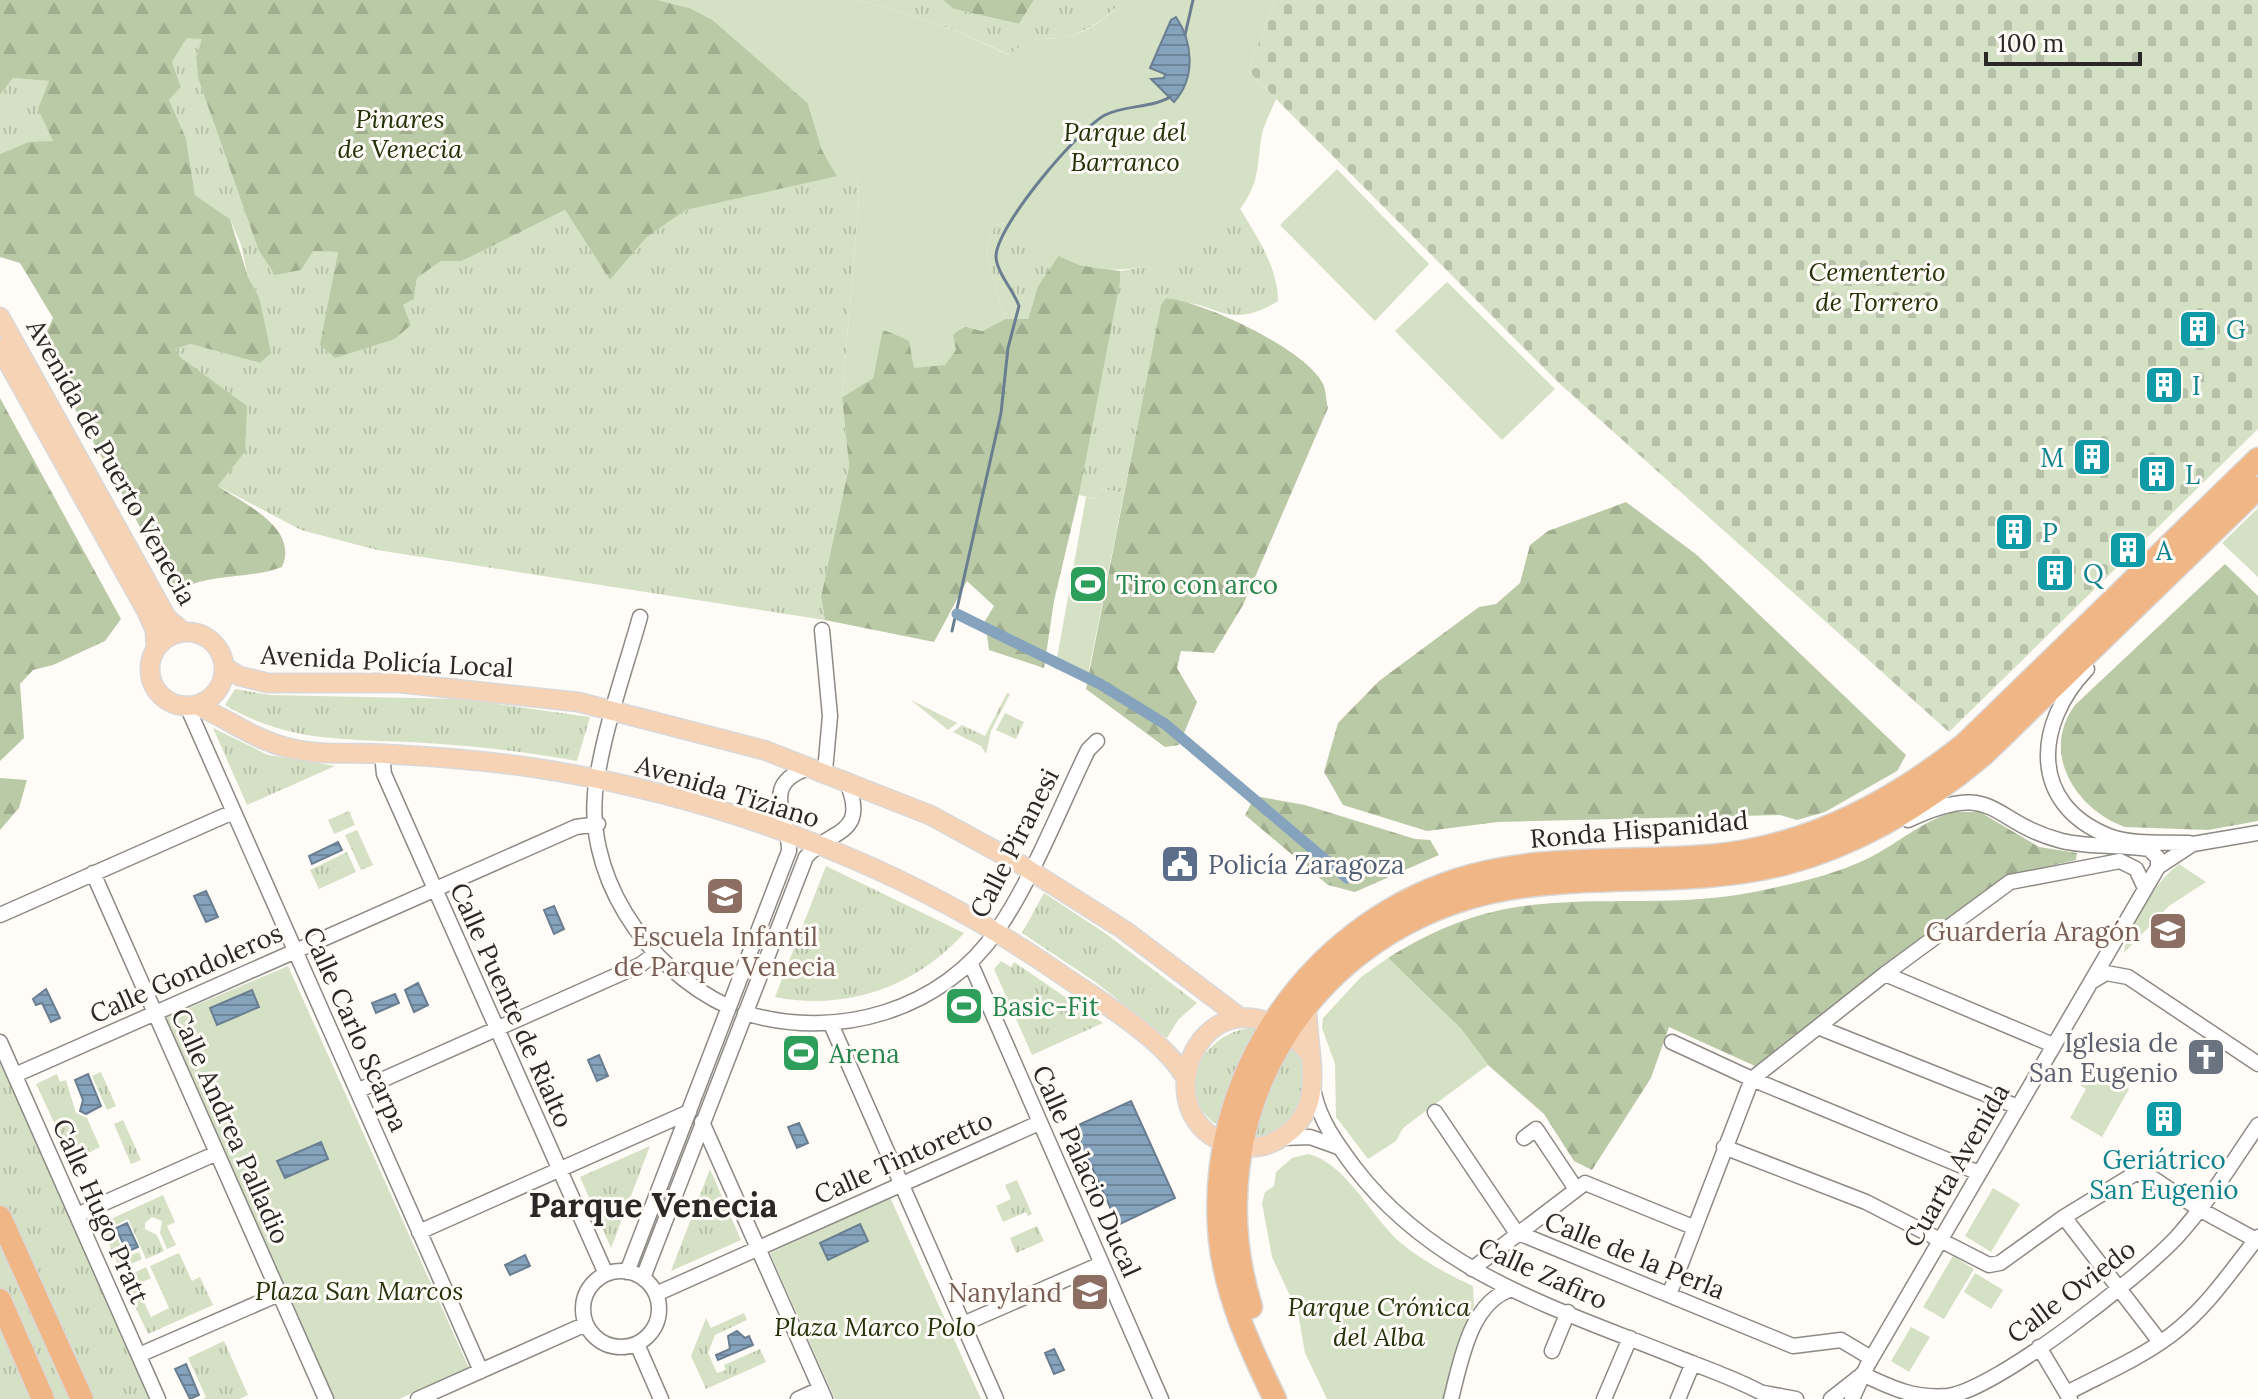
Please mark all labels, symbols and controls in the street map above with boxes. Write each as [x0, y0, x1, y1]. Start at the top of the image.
scale bar [1986, 16, 2140, 66]
text: 100 m [1998, 28, 2064, 59]
park label: Pinares de Venecia [337, 102, 463, 165]
park label: Parque del Barranco [1063, 115, 1187, 178]
park label: Cementerio de Torrero [1808, 255, 1946, 318]
building icon: G [2177, 308, 2219, 350]
street label: Avenida de Puerto Venecia [19, 313, 204, 611]
place label: G [2226, 313, 2246, 346]
building icon: I [2143, 364, 2185, 406]
place label: I [2192, 369, 2201, 402]
building icon: M [2071, 436, 2113, 478]
place label: M [2040, 441, 2064, 474]
building icon: L [2136, 453, 2178, 495]
place label: L [2185, 458, 2200, 491]
building icon: P [1993, 511, 2035, 553]
place label: P [2042, 516, 2058, 549]
building icon: A [2107, 529, 2149, 571]
place label: A [2155, 534, 2173, 567]
building icon: Q [2034, 552, 2076, 594]
place label: Q [2083, 557, 2104, 590]
sports icon: Tiro con arco [1067, 563, 1109, 605]
place label: Tiro con arco [1116, 568, 1278, 601]
street label: Avenida Policía Local [259, 638, 514, 684]
street label: Avenida Tiziano [631, 747, 824, 835]
street label: Calle Piranesi [962, 763, 1066, 923]
street label: Ronda Hispanidad [1529, 803, 1749, 855]
public building icon: Policía Zaragoza [1159, 843, 1201, 885]
place label: Policía Zaragoza [1208, 848, 1404, 881]
school or university icon: Escuela Infantil de Parque Venecia [704, 875, 746, 917]
street label: Calle Puente de Rialto [443, 877, 581, 1133]
school or university icon: Guardería Aragón [2147, 910, 2189, 952]
place label: Guardería Aragón [1926, 915, 2140, 948]
street label: Calle Gondoleros [84, 916, 288, 1030]
place label: Escuela Infantil de Parque Venecia [614, 920, 836, 983]
street label: Calle Carlo Scarpa [296, 921, 416, 1137]
sports icon: Basic-Fit [943, 985, 985, 1027]
place label: Basic-Fit [992, 990, 1099, 1023]
street label: Calle Andrea Palladio [164, 1003, 298, 1249]
place label: Iglesia de San Eugenio [2029, 1026, 2178, 1089]
sports icon: Arena [780, 1032, 822, 1074]
church icon: Iglesia de San Eugenio [2185, 1036, 2227, 1078]
place label: Arena [828, 1037, 900, 1070]
street label: Calle Palacio Ducal [1025, 1060, 1149, 1282]
street label: Cuarta Avenida [1896, 1077, 2016, 1253]
building icon: Geriátrico San Eugenio [2143, 1098, 2185, 1140]
street label: Calle Tintoretto [809, 1103, 997, 1211]
street label: Calle Hugo Pratt [46, 1114, 156, 1308]
place label: Geriátrico San Eugenio [2090, 1143, 2238, 1206]
district label: Parque Venecia [528, 1183, 778, 1226]
street label: Calle de la Perla [1540, 1204, 1730, 1306]
street label: Calle Zafiro [1473, 1230, 1613, 1316]
street label: Calle Oviedo [2000, 1232, 2142, 1350]
school or university icon: Nanyland [1069, 1271, 1111, 1313]
park label: Plaza San Marcos [255, 1274, 463, 1307]
place label: Nanyland [948, 1276, 1062, 1309]
park label: Parque Crónica del Alba [1287, 1290, 1471, 1353]
park label: Plaza Marco Polo [774, 1310, 976, 1343]

